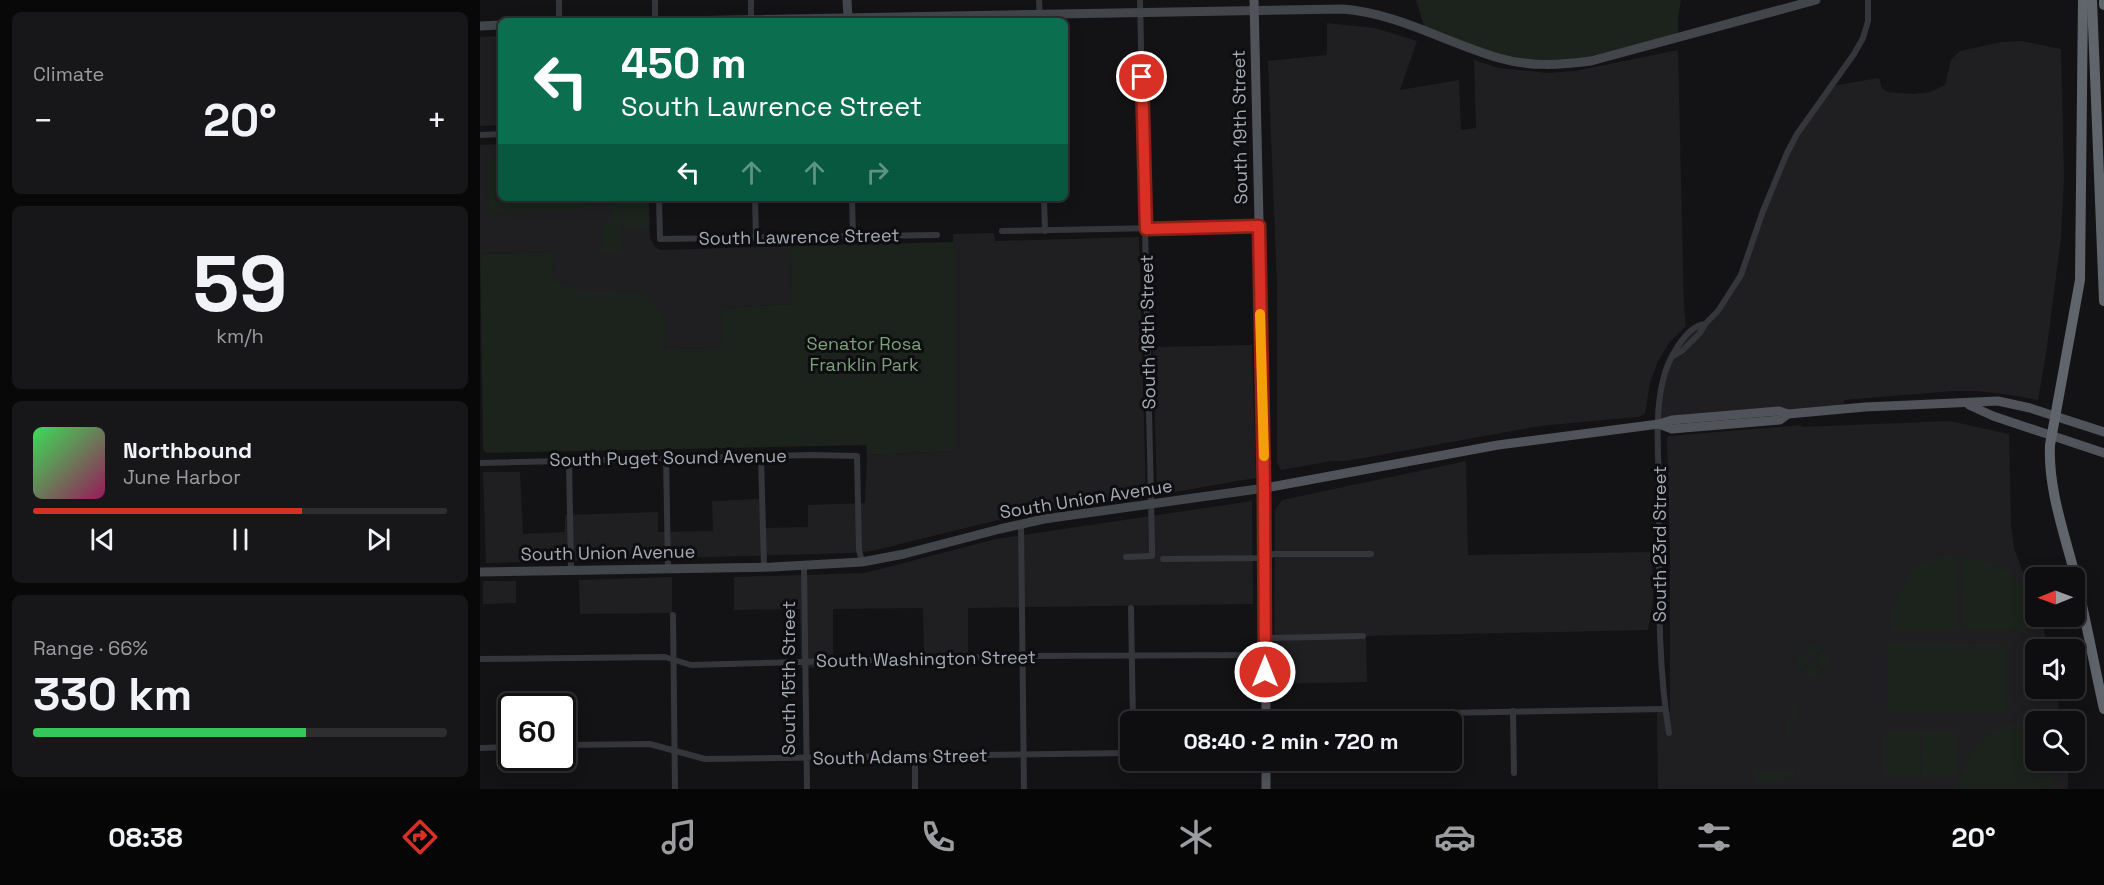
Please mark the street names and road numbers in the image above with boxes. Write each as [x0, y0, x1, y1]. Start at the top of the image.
street label: South 19th Street [1227, 50, 1252, 205]
street label: South Lawrence Street [698, 223, 900, 250]
street label: South 18th Street [1135, 254, 1160, 410]
street label: South Puget Sound Avenue [549, 444, 787, 471]
street label: South 23rd Street [1648, 466, 1671, 622]
street label: South Union Avenue [998, 473, 1174, 524]
street label: South Union Avenue [520, 539, 696, 566]
street label: South 15th Street [777, 601, 800, 755]
street label: South Washington Street [816, 645, 1036, 672]
street label: South Adams Street [812, 743, 988, 770]

